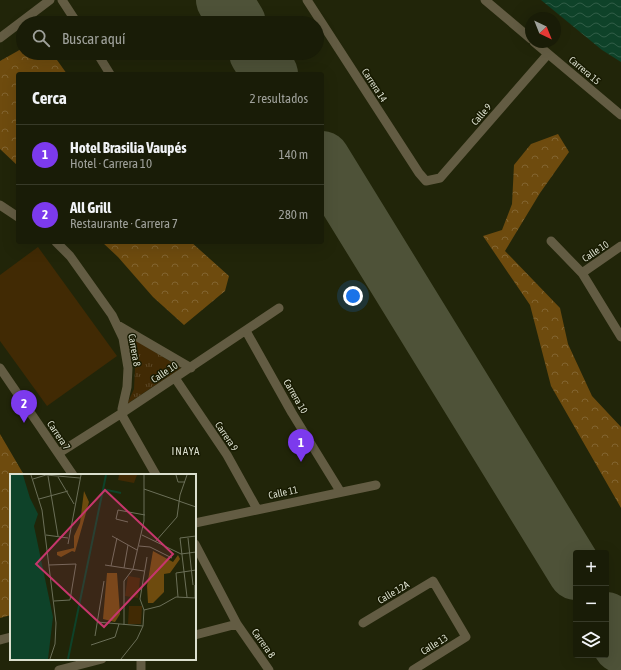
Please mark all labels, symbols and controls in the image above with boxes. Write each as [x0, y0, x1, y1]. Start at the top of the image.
north arrow [525, 12, 561, 48]
search box [16, 16, 324, 60]
icon: search [30, 27, 52, 49]
text: Buscar aquí [62, 30, 125, 47]
street label: Carrera 15 [567, 54, 603, 87]
street label: Carrera 14 [360, 66, 390, 104]
text: Cerca [32, 88, 67, 108]
text: 2 resultados [249, 91, 308, 106]
street label: Calle 9 [469, 101, 494, 127]
text: Hotel Brasilia Vaupés [70, 139, 187, 156]
text: 1 [42, 147, 48, 162]
text: 140 m [279, 147, 308, 162]
text: Hotel · Carrera 10 [70, 156, 152, 171]
text: All Grill [70, 199, 111, 216]
text: 2 [42, 207, 48, 222]
text: 280 m [279, 207, 308, 222]
text: Restaurante · Carrera 7 [70, 216, 178, 231]
street label: Calle 10 [580, 238, 611, 264]
your location [343, 286, 363, 306]
street label: Carrera 8 [126, 333, 143, 368]
street label: Calle 10 [149, 359, 180, 385]
street label: Carrera 10 [281, 377, 310, 416]
pin: 2 [11, 390, 37, 423]
street label: Carrera 7 [45, 418, 73, 452]
street label: Carrera 9 [213, 419, 241, 453]
pin: 1 [288, 429, 314, 462]
district label: INAYA [172, 445, 200, 457]
inset map [10, 474, 196, 660]
street label: Calle 11 [267, 484, 299, 501]
map controls [573, 550, 609, 658]
button: + [573, 550, 609, 586]
street label: Calle 12A [376, 579, 411, 606]
button: − [573, 586, 609, 622]
button: layers [573, 622, 609, 658]
street label: Carrera 8 [250, 627, 278, 660]
street label: Calle 13 [419, 632, 450, 657]

